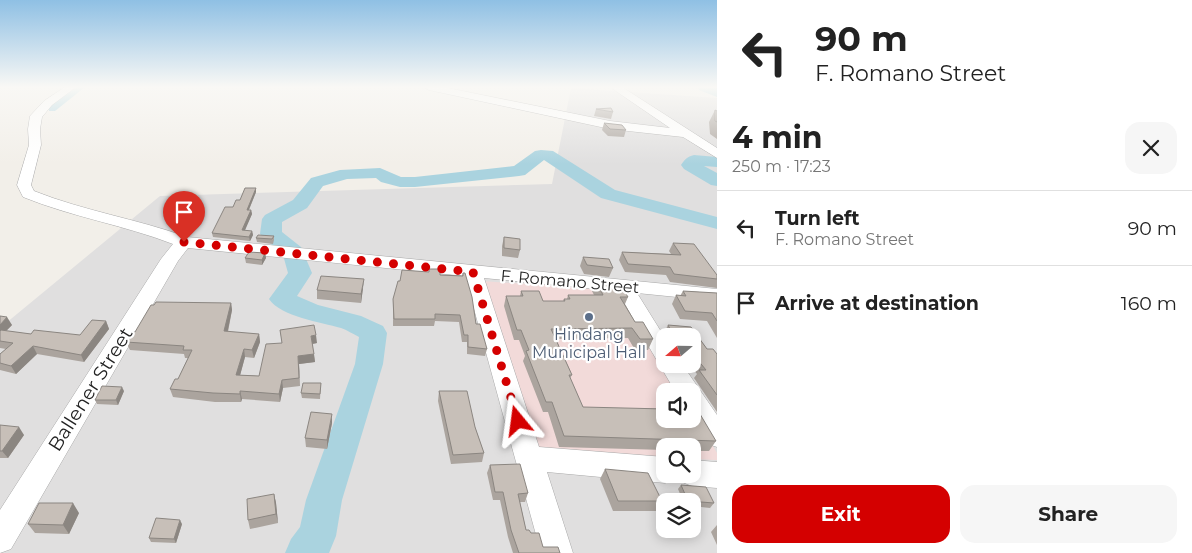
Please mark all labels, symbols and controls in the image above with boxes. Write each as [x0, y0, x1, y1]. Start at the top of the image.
text: 90 m [815, 17, 908, 60]
icon: left [732, 20, 797, 85]
text: F. Romano Street [815, 60, 1006, 87]
text: 4 min [732, 119, 822, 156]
button: close [1125, 122, 1177, 174]
text: 250 m · 17:23 [732, 157, 831, 176]
pin [163, 191, 205, 242]
icon: arrive [170, 198, 198, 226]
text: Turn left [775, 207, 860, 230]
icon: left [732, 214, 760, 242]
text: 90 m [1128, 217, 1177, 240]
text: F. Romano Street [775, 230, 914, 249]
street label: F. Romano Street [500, 266, 641, 297]
icon: arrive [732, 289, 760, 317]
text: Arrive at destination [775, 292, 979, 315]
text: 160 m [1121, 292, 1177, 315]
marker: Hindang Municipal Hall [583, 311, 595, 323]
street label: Ballener Street [43, 323, 138, 455]
place label: Hindang Municipal Hall [532, 325, 646, 362]
north arrow [656, 328, 701, 372]
map controls [656, 328, 701, 538]
button: sound [656, 383, 701, 428]
position arrow [491, 394, 543, 446]
button: search [656, 438, 701, 483]
button: Exit [732, 485, 950, 543]
button: Share [960, 485, 1177, 543]
button: layers [656, 493, 701, 538]

